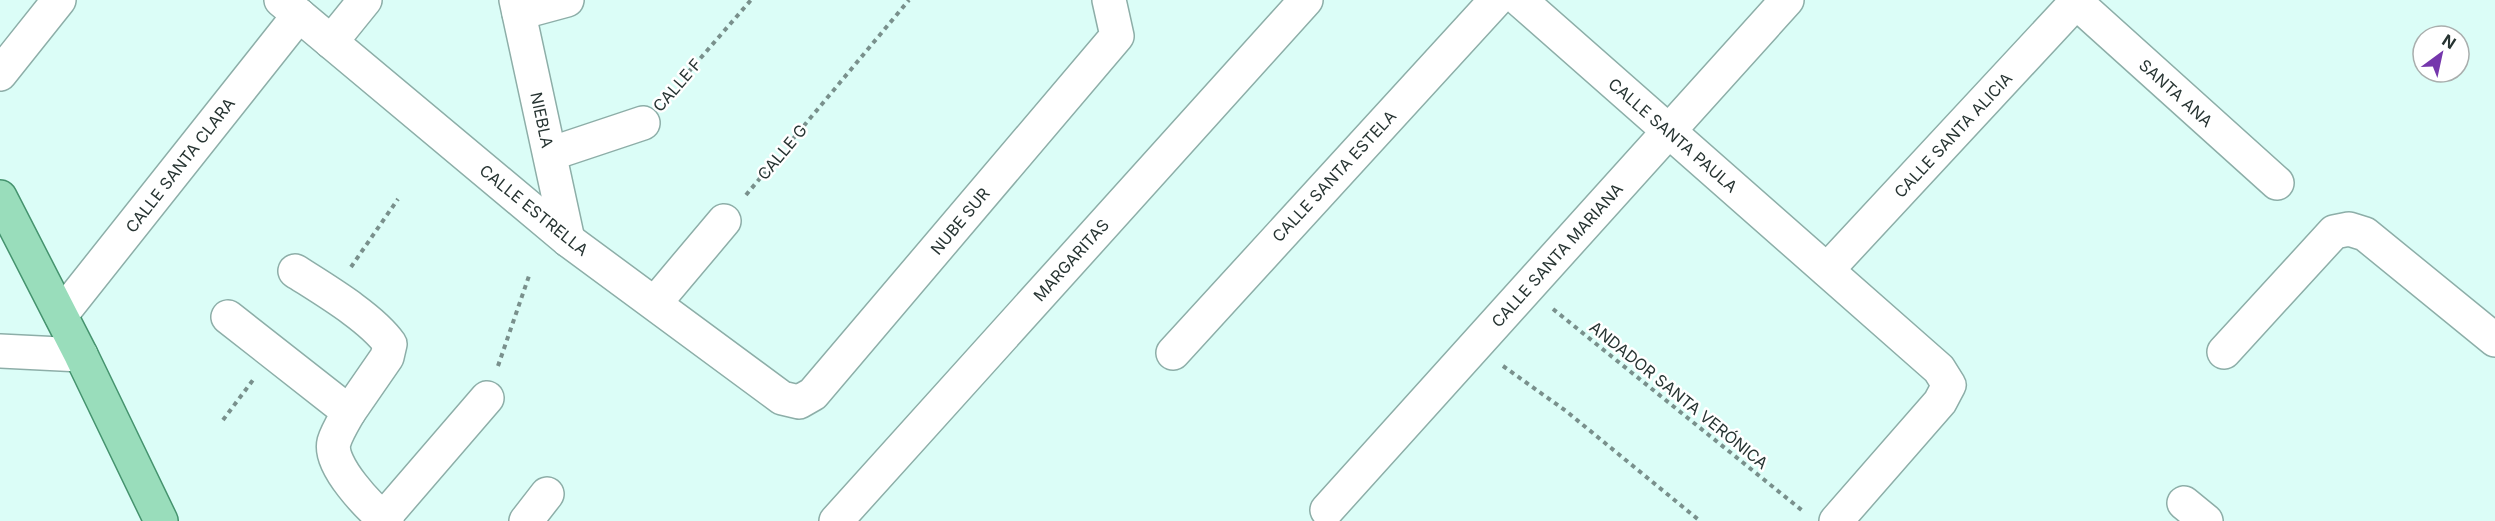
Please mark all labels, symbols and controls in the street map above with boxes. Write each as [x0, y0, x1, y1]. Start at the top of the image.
north arrow [2411, 24, 2471, 84]
text: N [2439, 30, 2460, 53]
street label: CALLE F [648, 54, 706, 116]
street label: SANTA ANA [2135, 55, 2217, 131]
street label: CALLE SANTA ALICIA [1890, 68, 2016, 202]
street label: CALLE SANTA PAULA [1604, 74, 1742, 196]
street label: NIEBLA [526, 90, 558, 150]
street label: CALLE SANTA CLARA [121, 94, 239, 236]
street label: CALLE SANTA ESTELA [1268, 106, 1400, 246]
street label: CALLE G [753, 120, 811, 184]
street label: CALLE ESTRELLA [476, 160, 592, 260]
street label: CALLE SANTA MARIANA [1487, 179, 1627, 331]
street label: NUBE SUR [926, 184, 994, 258]
street label: MARGARITAS [1029, 215, 1113, 305]
street label: ANDADOR SANTA VERÓNICA [1586, 317, 1772, 473]

